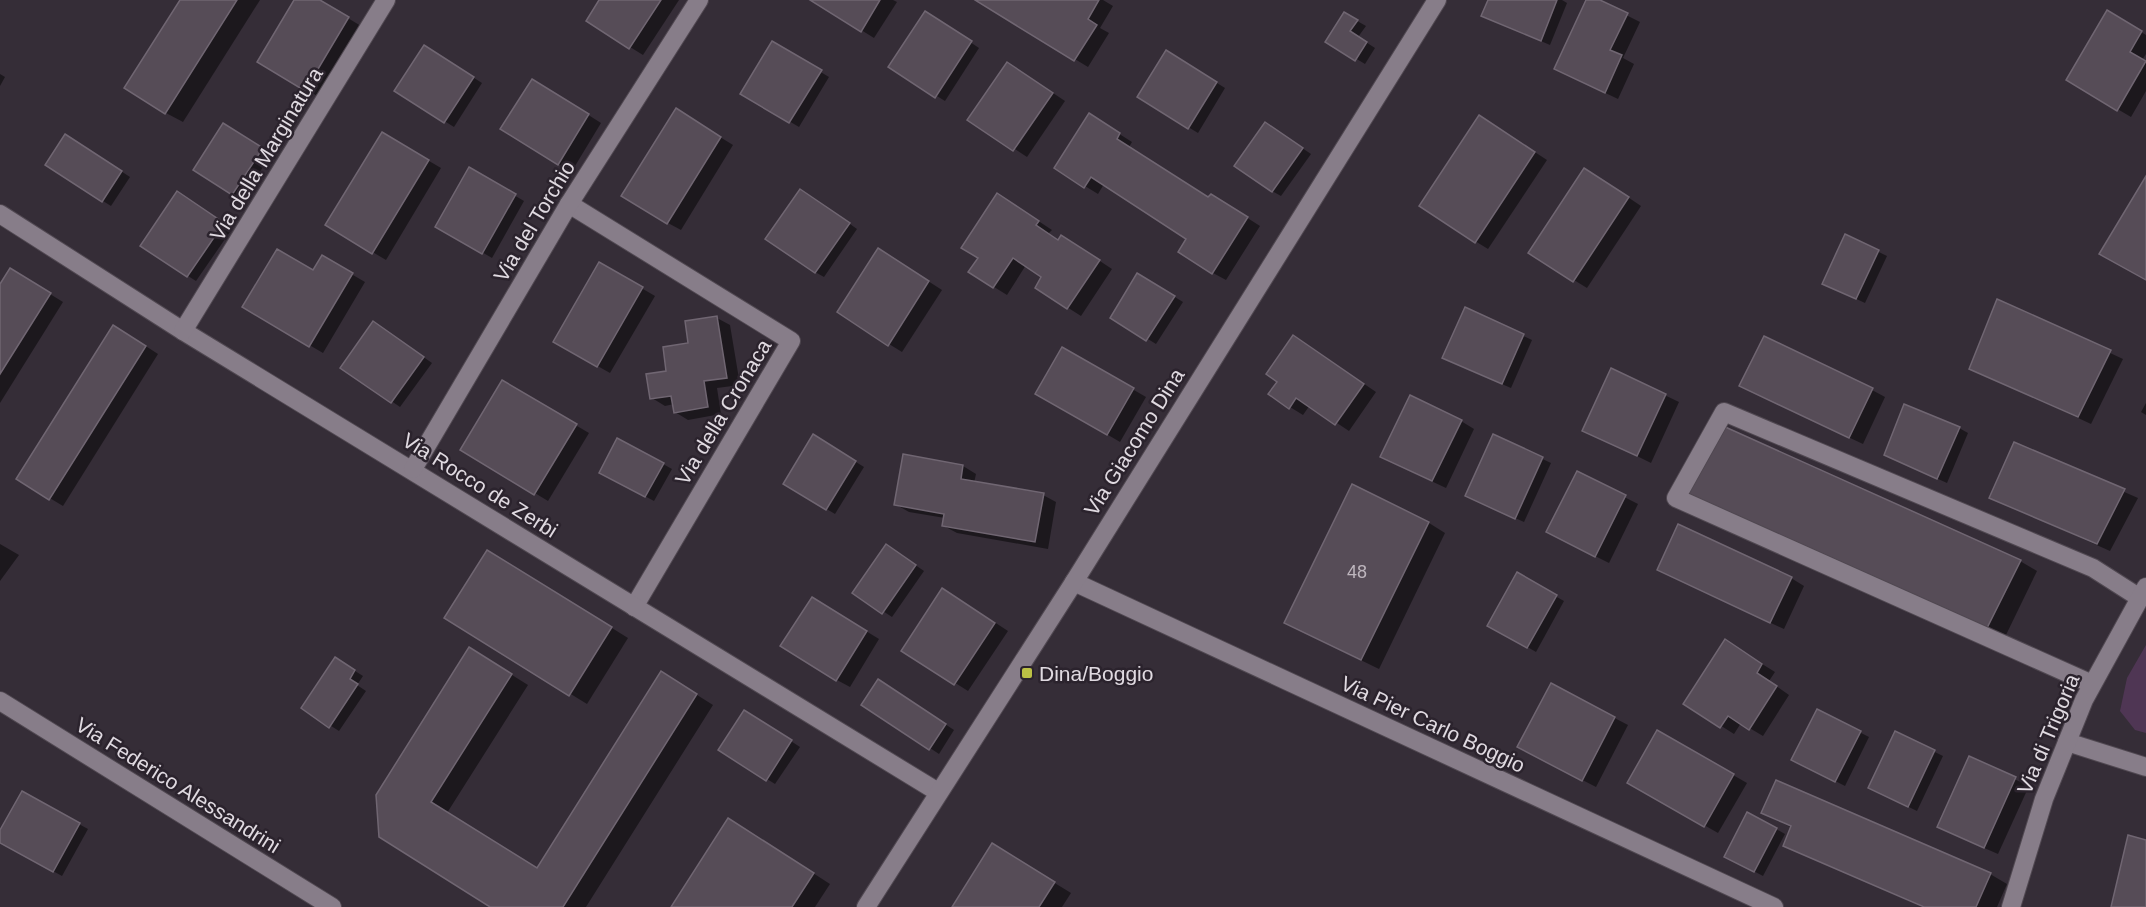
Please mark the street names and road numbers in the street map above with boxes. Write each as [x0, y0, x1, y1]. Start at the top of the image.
street label: Via della Marginatura [205, 63, 327, 245]
street label: Via del Torchio [489, 156, 579, 286]
street label: Via della Cronaca [671, 335, 776, 489]
street label: Via Giacomo Dina [1080, 364, 1189, 520]
street label: Via Rocco de Zerbi [398, 428, 562, 542]
street label: Via di Trigoria [2012, 670, 2084, 797]
street label: Via Pier Carlo Boggio [1337, 671, 1529, 777]
street label: Via Federico Alessandrini [72, 713, 284, 857]

